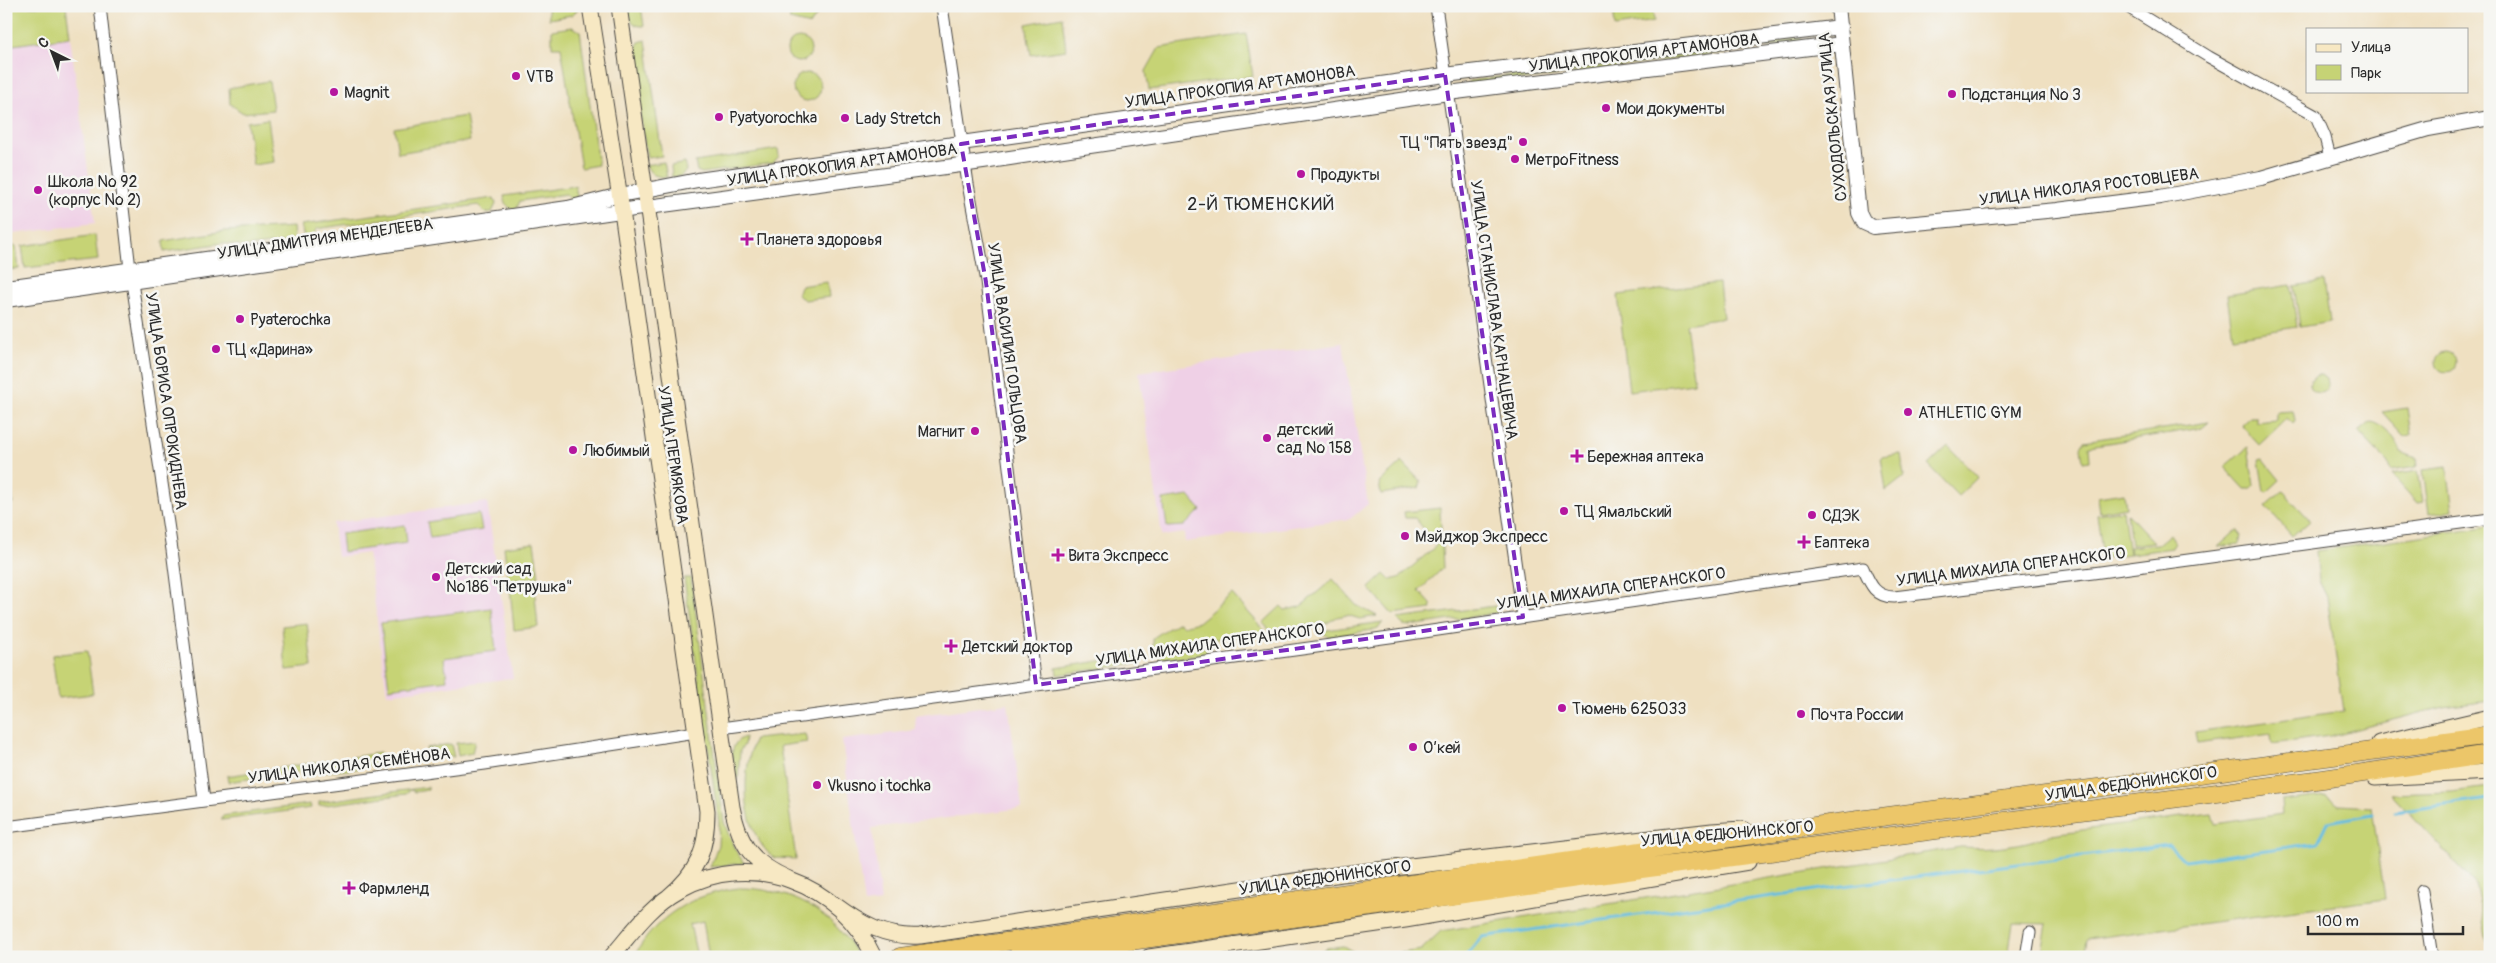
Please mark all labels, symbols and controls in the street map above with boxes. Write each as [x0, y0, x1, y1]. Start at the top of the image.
north arrow [28, 28, 78, 78]
legend [2306, 28, 2468, 92]
street label: УЛИЦА ПРОКОПИЯ АРТАМОНОВА [1528, 29, 1760, 77]
street label: СУХОДОЛЬСКАЯ УЛИЦА [1814, 31, 1852, 202]
text: С [35, 33, 53, 52]
text: Улица [2351, 38, 2391, 57]
street label: УЛИЦА ПРОКОПИЯ АРТАМОНОВА [1124, 61, 1356, 113]
text: Парк [2351, 64, 2382, 83]
place label: VTB [526, 67, 554, 87]
marker: VTB [510, 70, 522, 82]
place label: Magnit [344, 83, 390, 103]
place label: Подстанция № 3 [1962, 85, 2081, 105]
marker: Magnit [328, 86, 340, 98]
marker: Подстанция № 3 [1946, 88, 1958, 100]
place label: Мои документы [1616, 99, 1725, 119]
marker: Мои документы [1600, 102, 1612, 114]
place label: Pyatyorochka [729, 108, 817, 128]
place label: Lady Stretch [855, 109, 941, 129]
marker: Pyatyorochka [713, 111, 725, 123]
marker: Lady Stretch [839, 112, 851, 124]
place label: ТЦ "Пять звезд" [1400, 133, 1513, 153]
marker: ТЦ "Пять звезд" [1517, 136, 1529, 148]
street label: УЛИЦА ПРОКОПИЯ АРТАМОНОВА [726, 139, 958, 191]
place label: МетроFitness [1525, 150, 1619, 170]
marker: МетроFitness [1509, 153, 1521, 165]
street label: УЛИЦА НИКОЛАЯ РОСТОВЦЕВА [1978, 164, 2200, 210]
place label: Продукты [1311, 165, 1380, 185]
marker: Продукты [1295, 168, 1307, 180]
place label: Школа № 92 (корпус № 2) [48, 172, 142, 210]
street label: УЛИЦА СТАНИСЛАВА КАРНАЦЕВИЧА [1466, 179, 1522, 441]
marker: Школа № 92 (корпус № 2) [32, 184, 44, 196]
district label: 2-Й ТЮМЕНСКИЙ [1187, 193, 1335, 216]
street label: УЛИЦА ДМИТРИЯ МЕНДЕЛЕЕВА [216, 214, 434, 264]
place label: Планета здоровья [757, 230, 882, 250]
marker: Планета здоровья [741, 233, 753, 245]
street label: УЛИЦА ВАСИЛИЯ ГОЛЬЦОВА [983, 241, 1031, 445]
street label: УЛИЦА БОРИСА ОПРОКИДНЕВА [141, 291, 191, 511]
place label: Pyaterochka [250, 310, 331, 330]
marker: Pyaterochka [234, 313, 246, 325]
place label: ТЦ «Дарина» [226, 340, 313, 360]
marker: ТЦ «Дарина» [210, 343, 222, 355]
street label: УЛИЦА ПЕРМЯКОВА [653, 385, 693, 526]
place label: ATHLETIC GYM [1918, 403, 2022, 423]
marker: ATHLETIC GYM [1902, 406, 1914, 418]
place label: детский сад № 158 [1277, 420, 1352, 458]
place label: Магнит [917, 422, 965, 442]
marker: Магнит [969, 425, 981, 437]
marker: детский сад № 158 [1261, 432, 1273, 444]
place label: Любимый [582, 441, 650, 461]
marker: Любимый [567, 444, 579, 456]
place label: Бережная аптека [1587, 447, 1704, 467]
marker: Бережная аптека [1571, 450, 1583, 462]
place label: ТЦ Ямальский [1574, 502, 1672, 522]
marker: ТЦ Ямальский [1558, 505, 1570, 517]
place label: СДЭК [1822, 506, 1860, 526]
marker: СДЭК [1806, 509, 1818, 521]
place label: Мэйджор Экспресс [1415, 527, 1548, 547]
marker: Мэйджор Экспресс [1399, 530, 1411, 542]
place label: Еаптека [1814, 533, 1870, 553]
marker: Еаптека [1798, 536, 1810, 548]
street label: УЛИЦА МИХАИЛА СПЕРАНСКОГО [1896, 543, 2127, 591]
place label: Вита Экспресс [1068, 546, 1169, 566]
marker: Вита Экспресс [1052, 549, 1064, 561]
place label: Детский сад №186 "Петрушка" [445, 559, 572, 597]
street label: УЛИЦА МИХАИЛА СПЕРАНСКОГО [1496, 563, 1727, 615]
marker: Детский сад №186 "Петрушка" [430, 571, 442, 583]
street label: УЛИЦА МИХАИЛА СПЕРАНСКОГО [1095, 619, 1326, 671]
place label: Детский доктор [961, 637, 1073, 657]
marker: Детский доктор [944, 639, 958, 653]
place label: Тюмень 625033 [1572, 699, 1686, 719]
marker: Тюмень 625033 [1556, 702, 1568, 714]
place label: Почта России [1811, 705, 1903, 725]
marker: Почта России [1795, 708, 1807, 720]
place label: О’кей [1423, 738, 1461, 758]
marker: О’кей [1407, 741, 1419, 753]
street label: УЛИЦА НИКОЛАЯ СЕМЁНОВА [247, 744, 451, 788]
street label: УЛИЦА ФЕДЮНИНСКОГО [2044, 762, 2218, 806]
place label: Vkusno i tochka [827, 776, 931, 796]
marker: Vkusno i tochka [811, 779, 823, 791]
street label: УЛИЦА ФЕДЮНИНСКОГО [1640, 816, 1814, 852]
street label: УЛИЦА ФЕДЮНИНСКОГО [1238, 856, 1412, 900]
place label: Фармленд [359, 879, 430, 899]
marker: Фармленд [343, 882, 355, 894]
scale bar [2308, 903, 2464, 935]
text: 100 m [2316, 912, 2359, 931]

